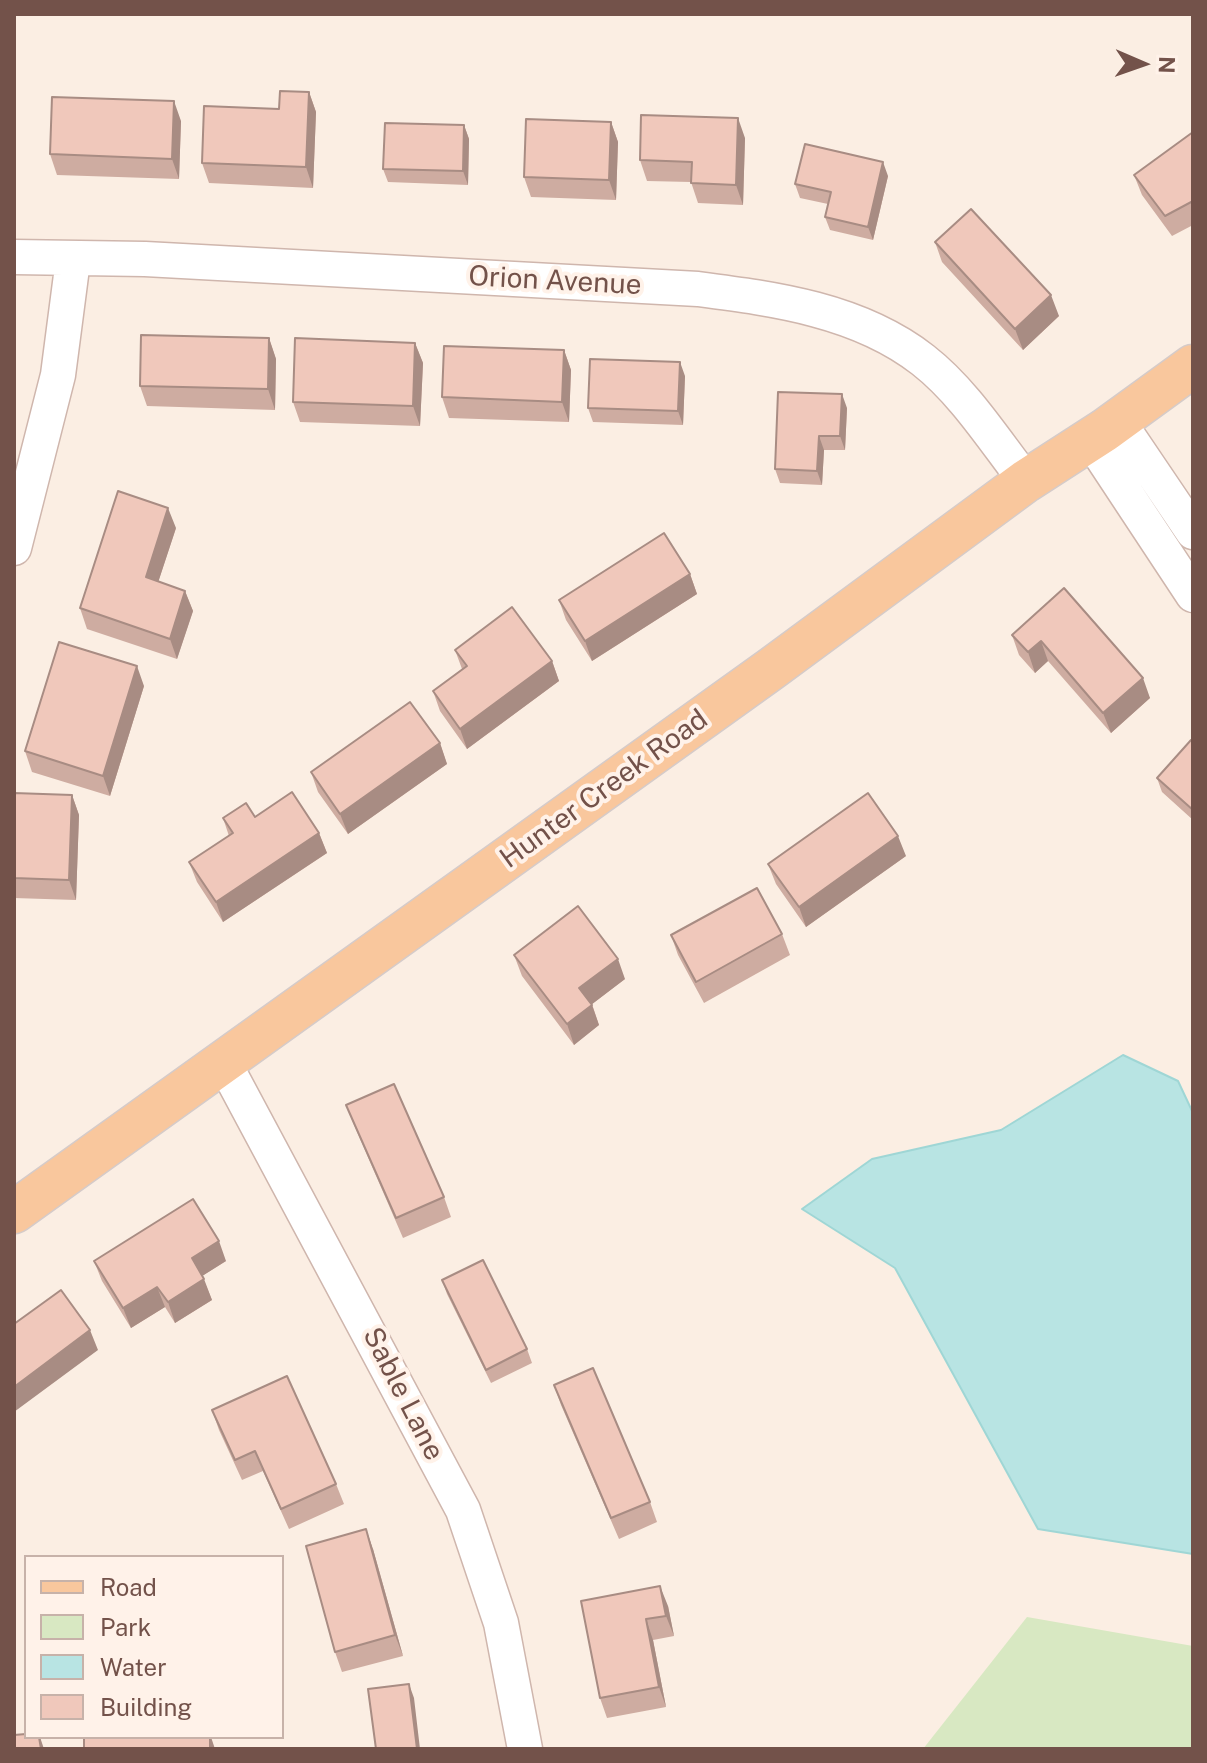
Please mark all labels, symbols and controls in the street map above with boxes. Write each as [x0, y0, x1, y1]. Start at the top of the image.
north arrow [1103, 24, 1183, 104]
text: N [1154, 56, 1180, 74]
street label: Orion Avenue [468, 260, 642, 302]
street label: Hunter Creek Road [494, 702, 714, 876]
street label: Sable Lane [355, 1322, 451, 1466]
legend [24, 1555, 284, 1739]
text: Road [100, 1573, 157, 1601]
text: Park [100, 1613, 151, 1641]
text: Water [100, 1653, 167, 1681]
text: Building [100, 1693, 192, 1721]

